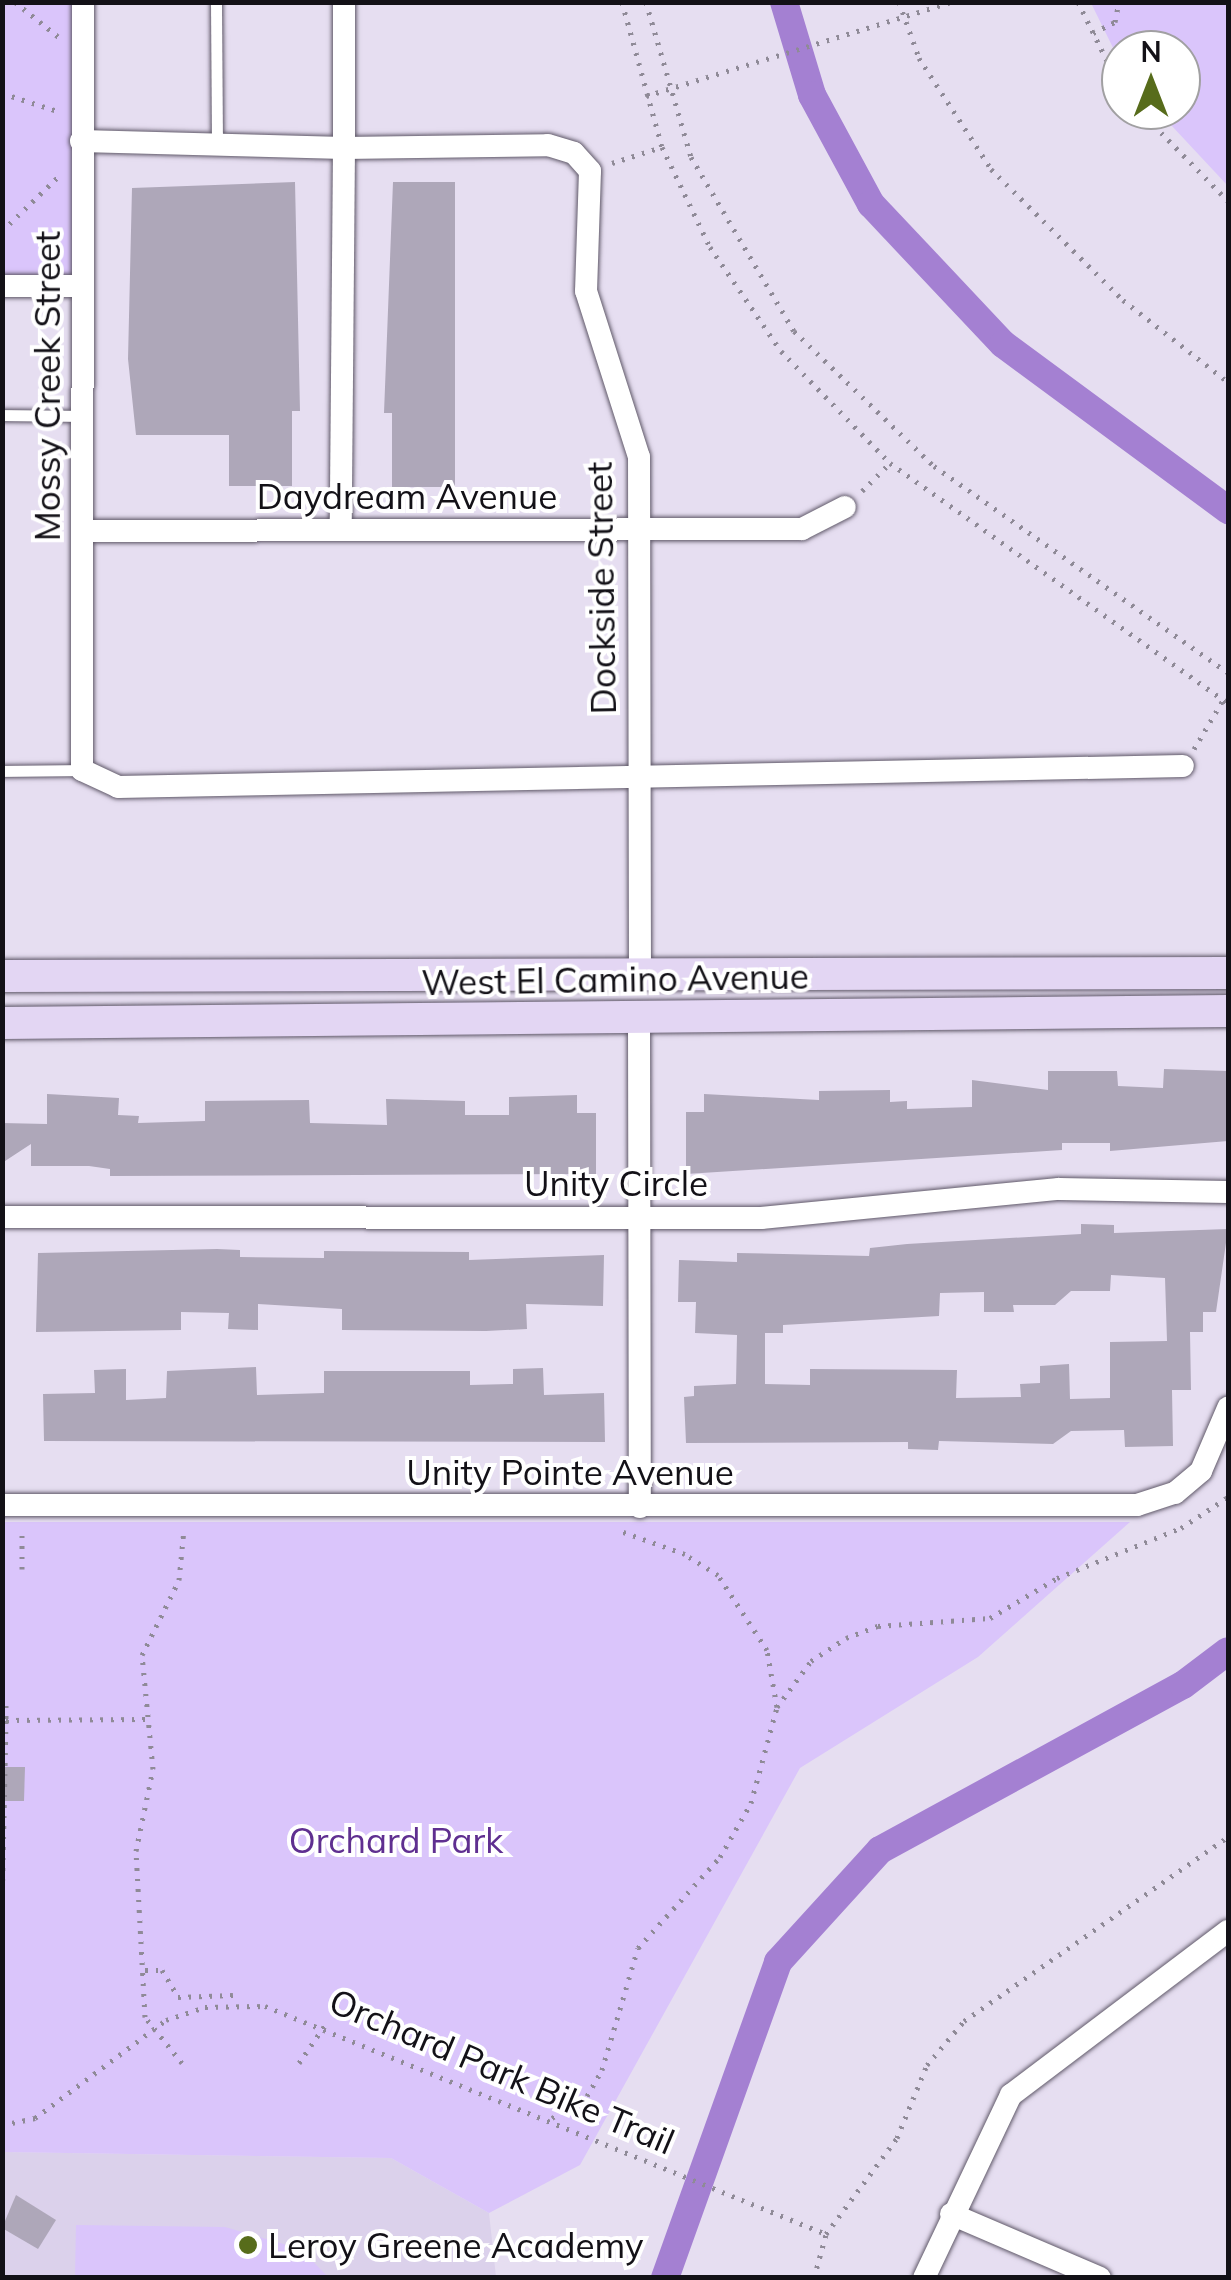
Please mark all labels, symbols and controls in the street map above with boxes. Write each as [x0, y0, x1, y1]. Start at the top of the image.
north arrow [1101, 30, 1201, 130]
text: N [1140, 34, 1162, 69]
street label: Mossy Creek Street [26, 231, 68, 541]
street label: Dockside Street [578, 461, 624, 715]
street label: Daydream Avenue [257, 475, 557, 517]
street label: West El Camino Avenue [421, 955, 809, 1003]
street label: Unity Circle [524, 1162, 708, 1204]
street label: Unity Pointe Avenue [406, 1451, 734, 1493]
park label: Orchard Park [289, 1819, 503, 1861]
street label: Orchard Park Bike Trail [323, 1979, 681, 2163]
place label: Leroy Greene Academy [268, 2224, 644, 2266]
marker: Leroy Greene Academy [237, 2234, 259, 2256]

